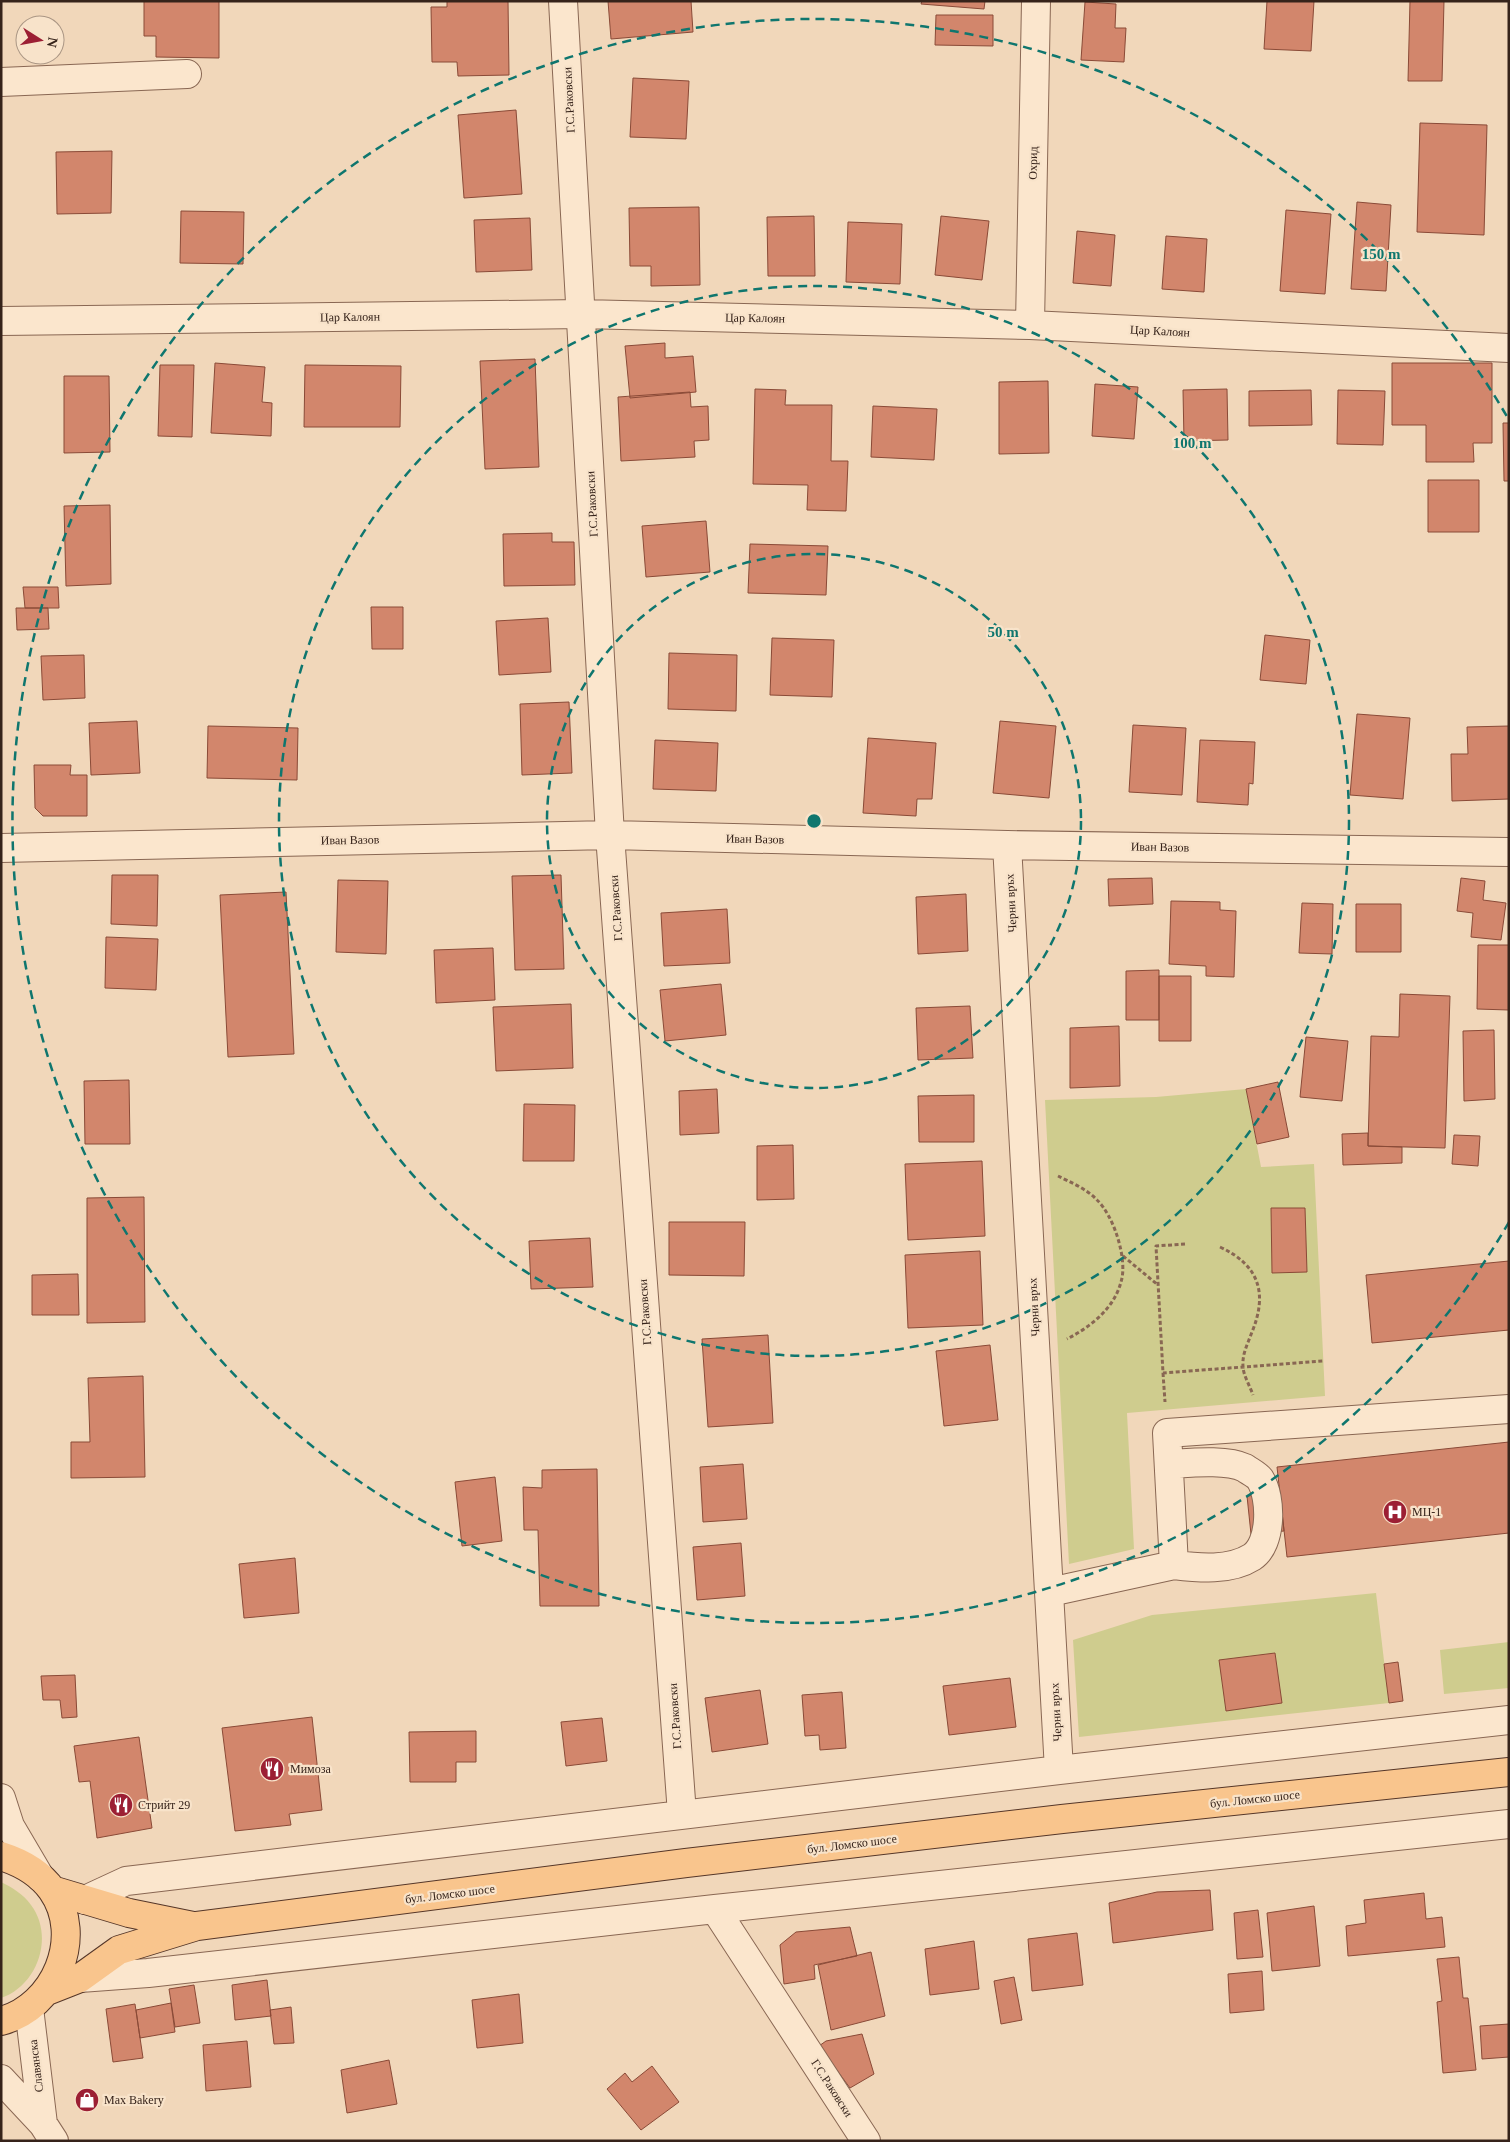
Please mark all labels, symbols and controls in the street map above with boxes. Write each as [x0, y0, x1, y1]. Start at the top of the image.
north arrow [15, 15, 65, 65]
text: N [44, 36, 61, 49]
street label: Г.С.Раковски [560, 66, 578, 133]
street label: Охрид [1026, 146, 1040, 180]
text: 150 m [1362, 246, 1401, 262]
street label: Цар Калоян [320, 309, 381, 325]
street label: Цар Калоян [725, 310, 786, 326]
street label: Цар Калоян [1130, 322, 1191, 340]
text: 100 m [1173, 435, 1212, 451]
street label: Г.С.Раковски [583, 470, 601, 537]
text: 50 m [987, 624, 1019, 640]
centre of rings [805, 812, 823, 830]
street label: Иван Вазов [726, 831, 785, 847]
street label: Иван Вазов [321, 832, 380, 848]
street label: Иван Вазов [1131, 839, 1190, 855]
street label: Черни връх [1002, 873, 1020, 933]
street label: Г.С.Раковски [607, 874, 625, 941]
street label: Черни връх [1025, 1277, 1043, 1337]
street label: Г.С.Раковски [636, 1278, 654, 1345]
hospital icon: МЦ-1 [1382, 1499, 1408, 1525]
place label: МЦ-1 [1412, 1505, 1441, 1519]
street label: Г.С.Раковски [666, 1682, 684, 1749]
street label: Черни връх [1047, 1682, 1065, 1742]
restaurant icon: Мимоза [259, 1756, 285, 1782]
place label: Мимоза [290, 1762, 331, 1776]
street label: бул. Ломско шосе [1209, 1787, 1301, 1811]
restaurant icon: Стрийт 29 [108, 1792, 134, 1818]
place label: Стрийт 29 [138, 1798, 190, 1812]
street label: бул. Ломско шосе [806, 1832, 898, 1856]
street label: бул. Ломско шосе [404, 1882, 496, 1906]
street label: Славянска [26, 2038, 46, 2093]
street label: Г.С.Раковски [808, 2057, 856, 2120]
shop icon: Max Bakery [74, 2087, 100, 2113]
place label: Max Bakery [104, 2093, 164, 2107]

